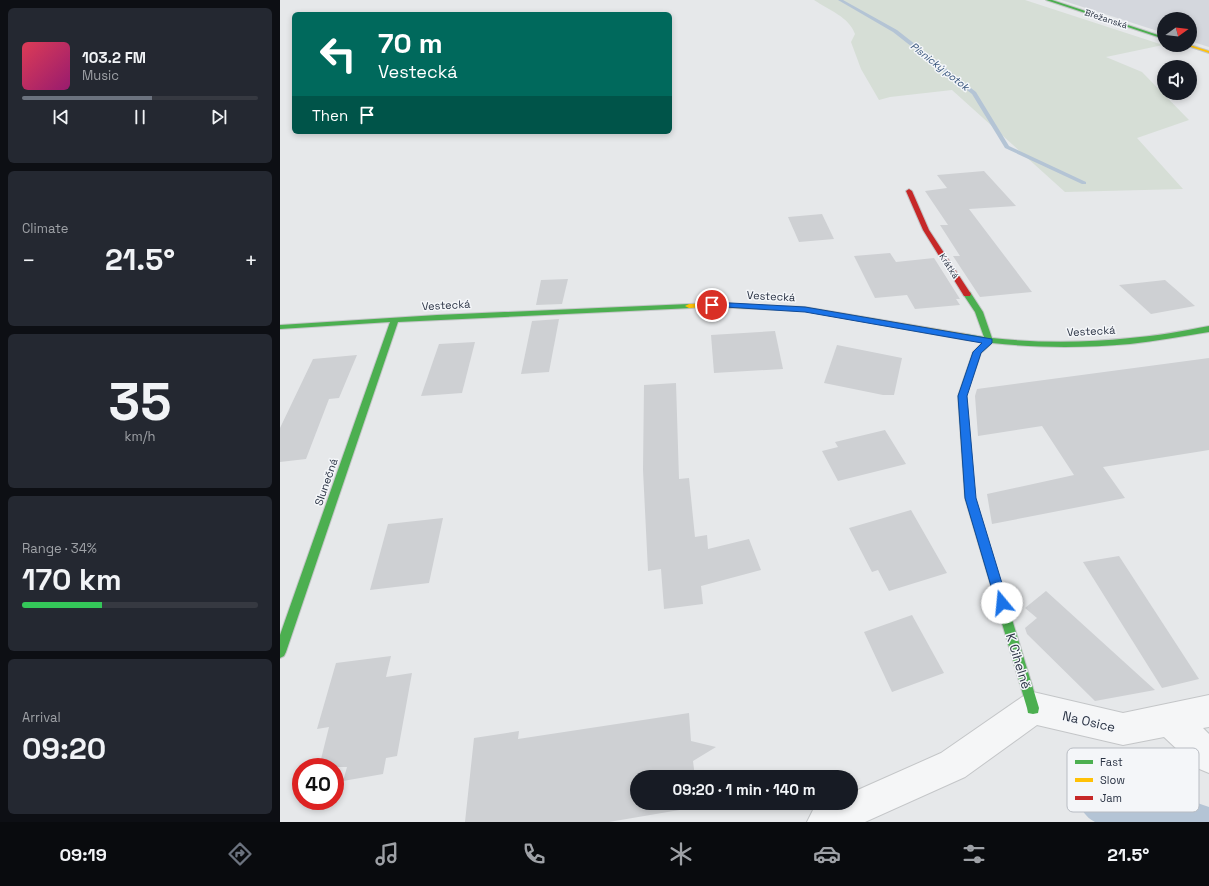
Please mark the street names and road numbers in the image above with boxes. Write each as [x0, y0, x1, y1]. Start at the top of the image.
street label: Břežanská [1083, 6, 1129, 32]
street label: Krátká [936, 251, 962, 281]
street label: Vestecká [746, 288, 796, 304]
street label: Vestecká [421, 297, 471, 313]
street label: Vestecká [1066, 323, 1116, 339]
street label: Slunečná [311, 456, 341, 507]
street label: K Cihelně [1002, 631, 1035, 691]
street label: Na Osice [1061, 707, 1117, 736]

